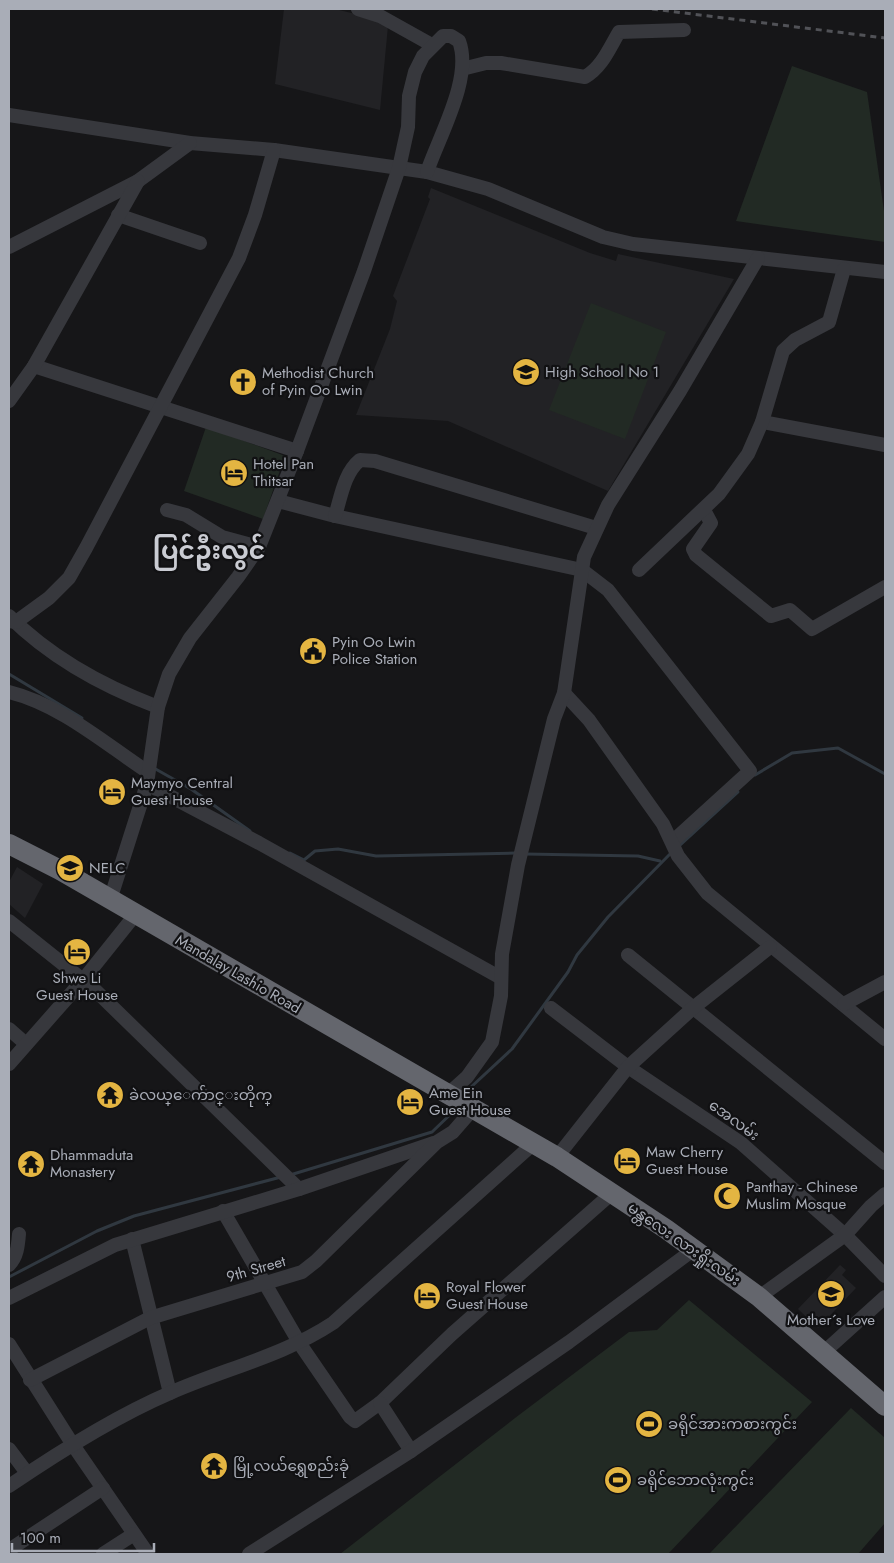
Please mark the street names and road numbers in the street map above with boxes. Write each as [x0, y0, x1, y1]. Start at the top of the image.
street label: Mandalay Lashio Road [171, 929, 305, 1019]
street label: အေလမ်း [704, 1094, 764, 1146]
street label: မန္တလေး လားရှိုးလမ်း [623, 1197, 745, 1292]
street label: 9th Street [224, 1250, 288, 1288]

